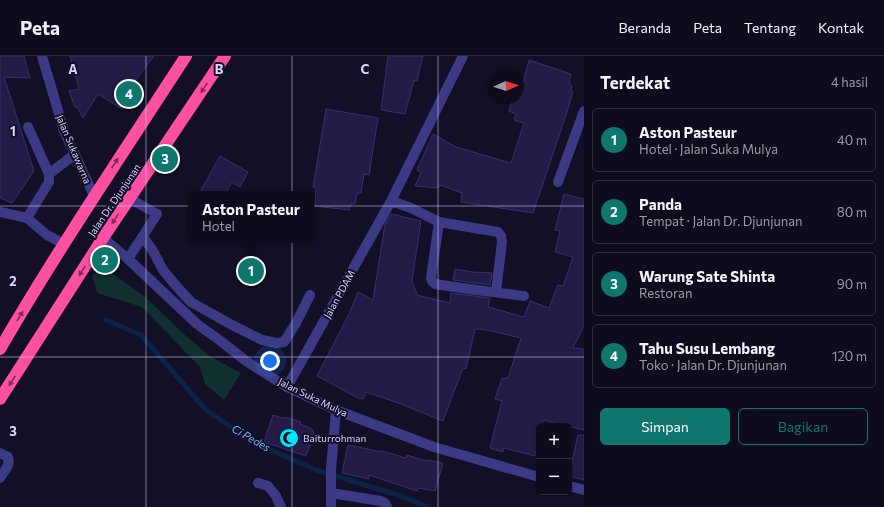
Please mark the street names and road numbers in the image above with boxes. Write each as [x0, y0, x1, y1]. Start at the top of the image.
street label: Jalan Sukawarna [54, 113, 94, 185]
street label: Jalan Dr. Djunjunan [85, 162, 143, 238]
street label: Jalan PDAM [321, 268, 357, 320]
street label: Jalan Suka Mulya [276, 375, 350, 419]

